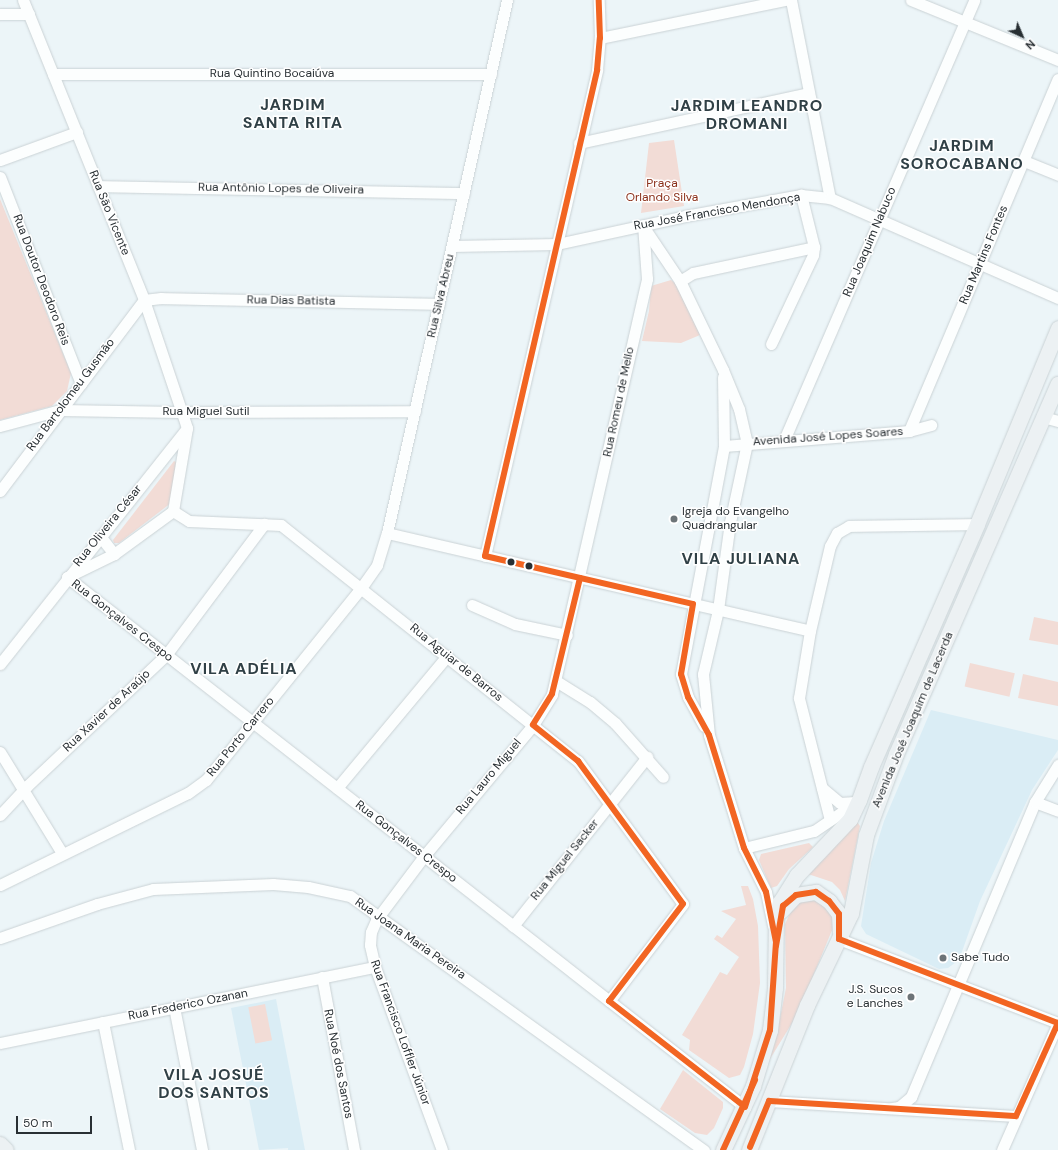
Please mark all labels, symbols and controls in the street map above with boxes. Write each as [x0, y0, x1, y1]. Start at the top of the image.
north arrow [1002, 16, 1042, 56]
text: N [1023, 37, 1038, 52]
street label: Rua Quintino Bocaiúva [210, 67, 334, 81]
district label: JARDIM SANTA RITA [243, 95, 343, 133]
district label: JARDIM LEANDRO DROMANI [671, 96, 823, 134]
district label: JARDIM SOROCABANO [900, 136, 1024, 174]
street label: Rua São Vicente [85, 168, 133, 258]
park label: Praça Orlando Silva [626, 177, 698, 205]
street label: Rua Antônio Lopes de Oliveira [198, 180, 364, 198]
street label: Rua Joaquim Nabuco [840, 185, 900, 299]
street label: Rua José Francisco Mendonça [633, 190, 801, 234]
street label: Rua Martins Fontes [957, 203, 1011, 307]
street label: Rua Doutor Deodoro Reis [9, 212, 73, 348]
street label: Rua Silva Abreu [424, 253, 458, 339]
street label: Rua Dias Batista [246, 293, 336, 309]
street label: Rua Bartolomeu Gusmão [24, 336, 118, 454]
street label: Rua Romeu de Mello [600, 346, 638, 458]
street label: Rua Miguel Sutil [162, 405, 250, 419]
street label: Avenida José Lopes Soares [752, 425, 904, 449]
street label: Rua Oliveira César [71, 482, 145, 570]
place label: Igreja do Evangelho Quadrangular [682, 505, 789, 533]
marker: Igreja do Evangelho Quadrangular [669, 514, 679, 524]
district label: VILA JULIANA [682, 549, 800, 569]
unlabelled marker [506, 557, 516, 567]
unlabelled marker [524, 561, 534, 571]
street label: Rua Gonçalves Crespo [68, 577, 176, 665]
street label: Rua Aguiar de Barros [407, 621, 505, 705]
street label: Avenida José Joaquim de Lacerda [869, 630, 957, 810]
district label: VILA ADÉLIA [190, 659, 298, 679]
street label: Rua Xavier de Araújo [60, 667, 154, 755]
street label: Rua Porto Carrero [204, 694, 278, 780]
street label: Rua Lauro Miguel [453, 736, 525, 818]
street label: Rua Gonçalves Crespo [352, 798, 460, 886]
street label: Rua Miguel Sacker [528, 817, 602, 903]
street label: Rua Joana Maria Pereira [352, 895, 468, 983]
place label: Sabe Tudo [951, 951, 1010, 965]
marker: Sabe Tudo [938, 953, 948, 963]
street label: Rua Francisco Loffler Júnior [367, 958, 433, 1108]
place label: J.S. Sucos e Lanches [847, 983, 903, 1011]
street label: Rua Frederico Ozanan [127, 986, 249, 1024]
marker: J.S. Sucos e Lanches [906, 992, 916, 1002]
street label: Rua Noé dos Santos [320, 1008, 356, 1120]
district label: VILA JOSUÉ DOS SANTOS [158, 1065, 270, 1103]
scale bar [18, 1108, 94, 1134]
text: 50 m [23, 1115, 52, 1131]

